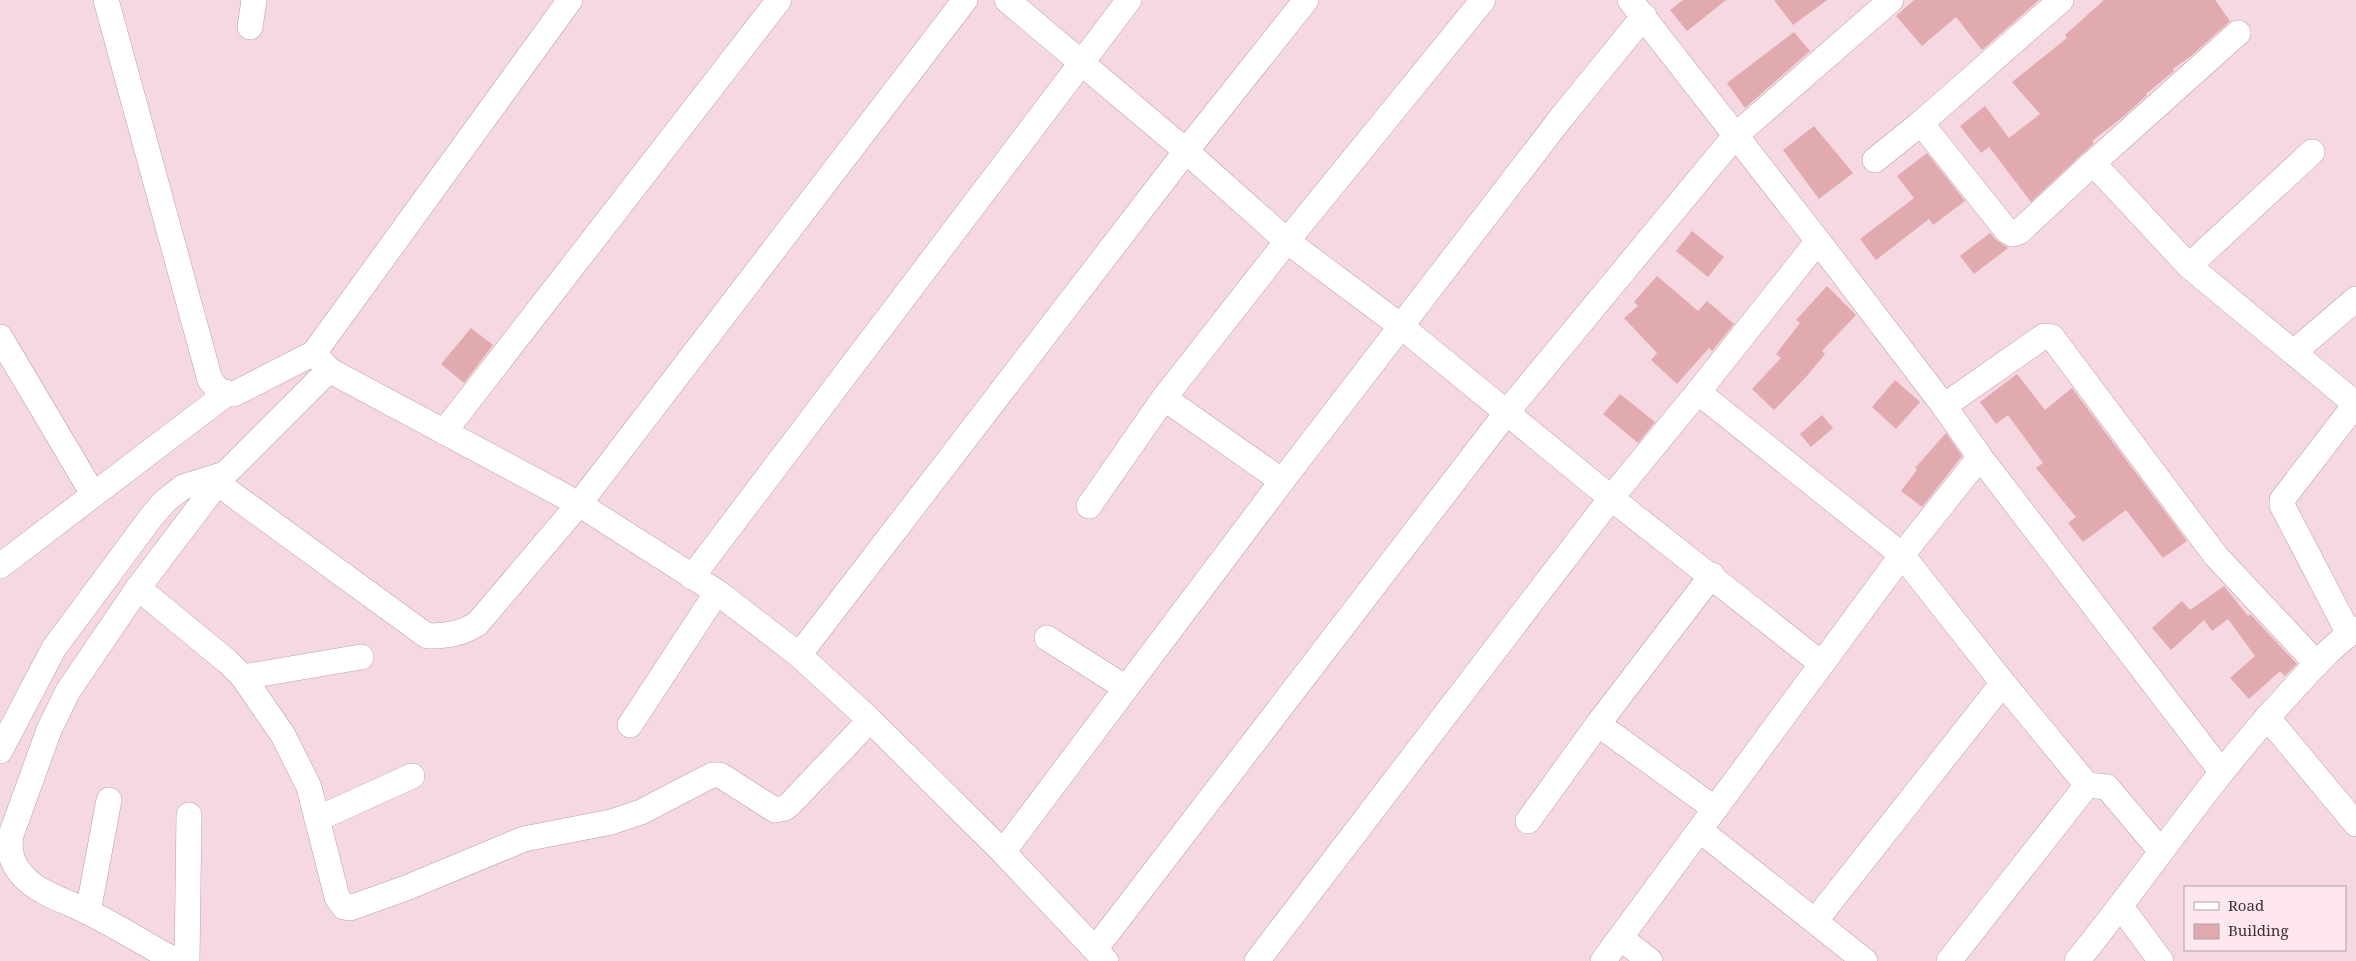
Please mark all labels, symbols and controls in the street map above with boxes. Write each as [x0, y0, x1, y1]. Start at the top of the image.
legend [2184, 886, 2346, 951]
text: Road [2228, 895, 2264, 915]
text: Building [2228, 920, 2289, 940]

